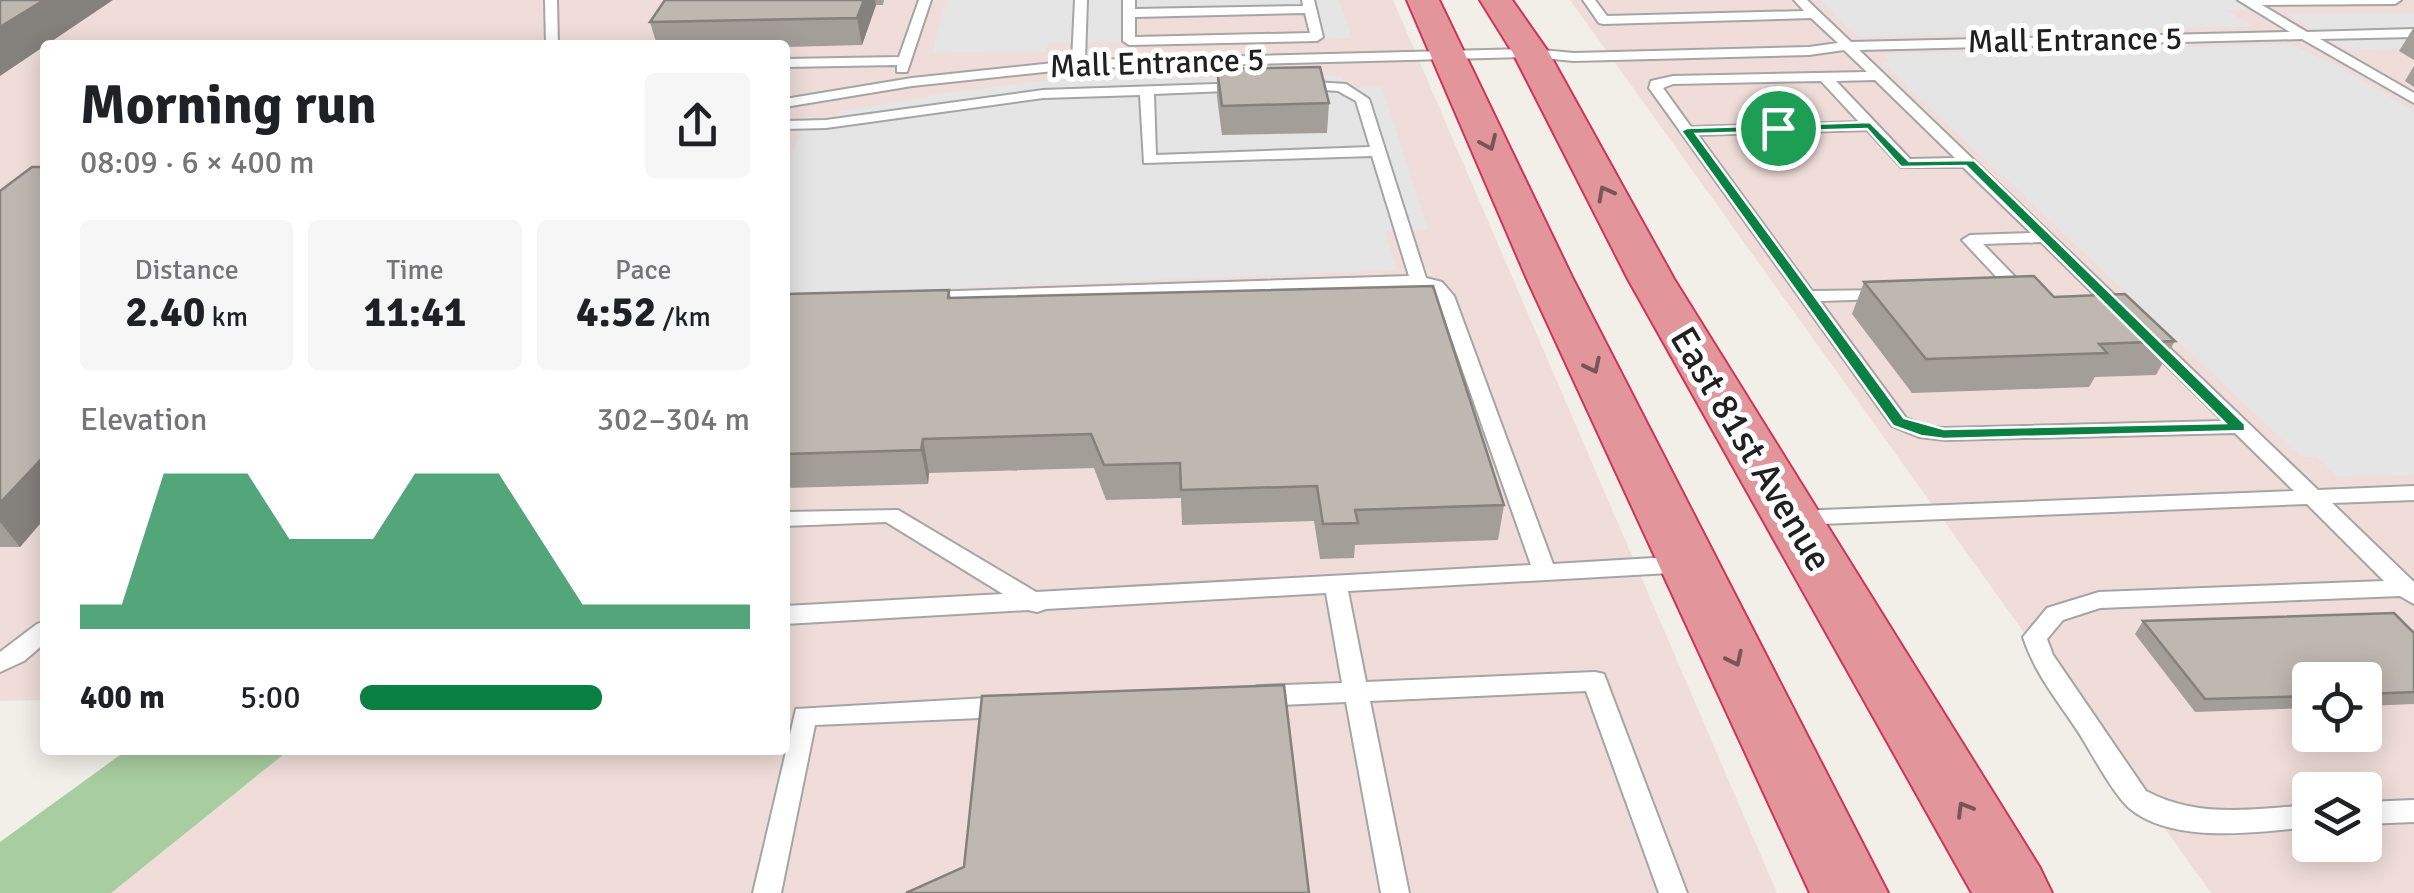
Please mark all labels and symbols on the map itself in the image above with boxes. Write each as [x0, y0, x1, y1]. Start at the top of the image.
street label: Mall Entrance 5 [1967, 19, 2183, 61]
street label: Mall Entrance 5 [1049, 40, 1265, 86]
pin [1736, 86, 1821, 171]
one-way arrow [1477, 133, 1497, 151]
one-way arrow [1598, 185, 1617, 203]
street label: East 81st Avenue [1660, 318, 1842, 580]
one-way arrow [1581, 356, 1600, 374]
one-way arrow [1723, 648, 1742, 666]
one-way arrow [1957, 802, 1976, 820]

